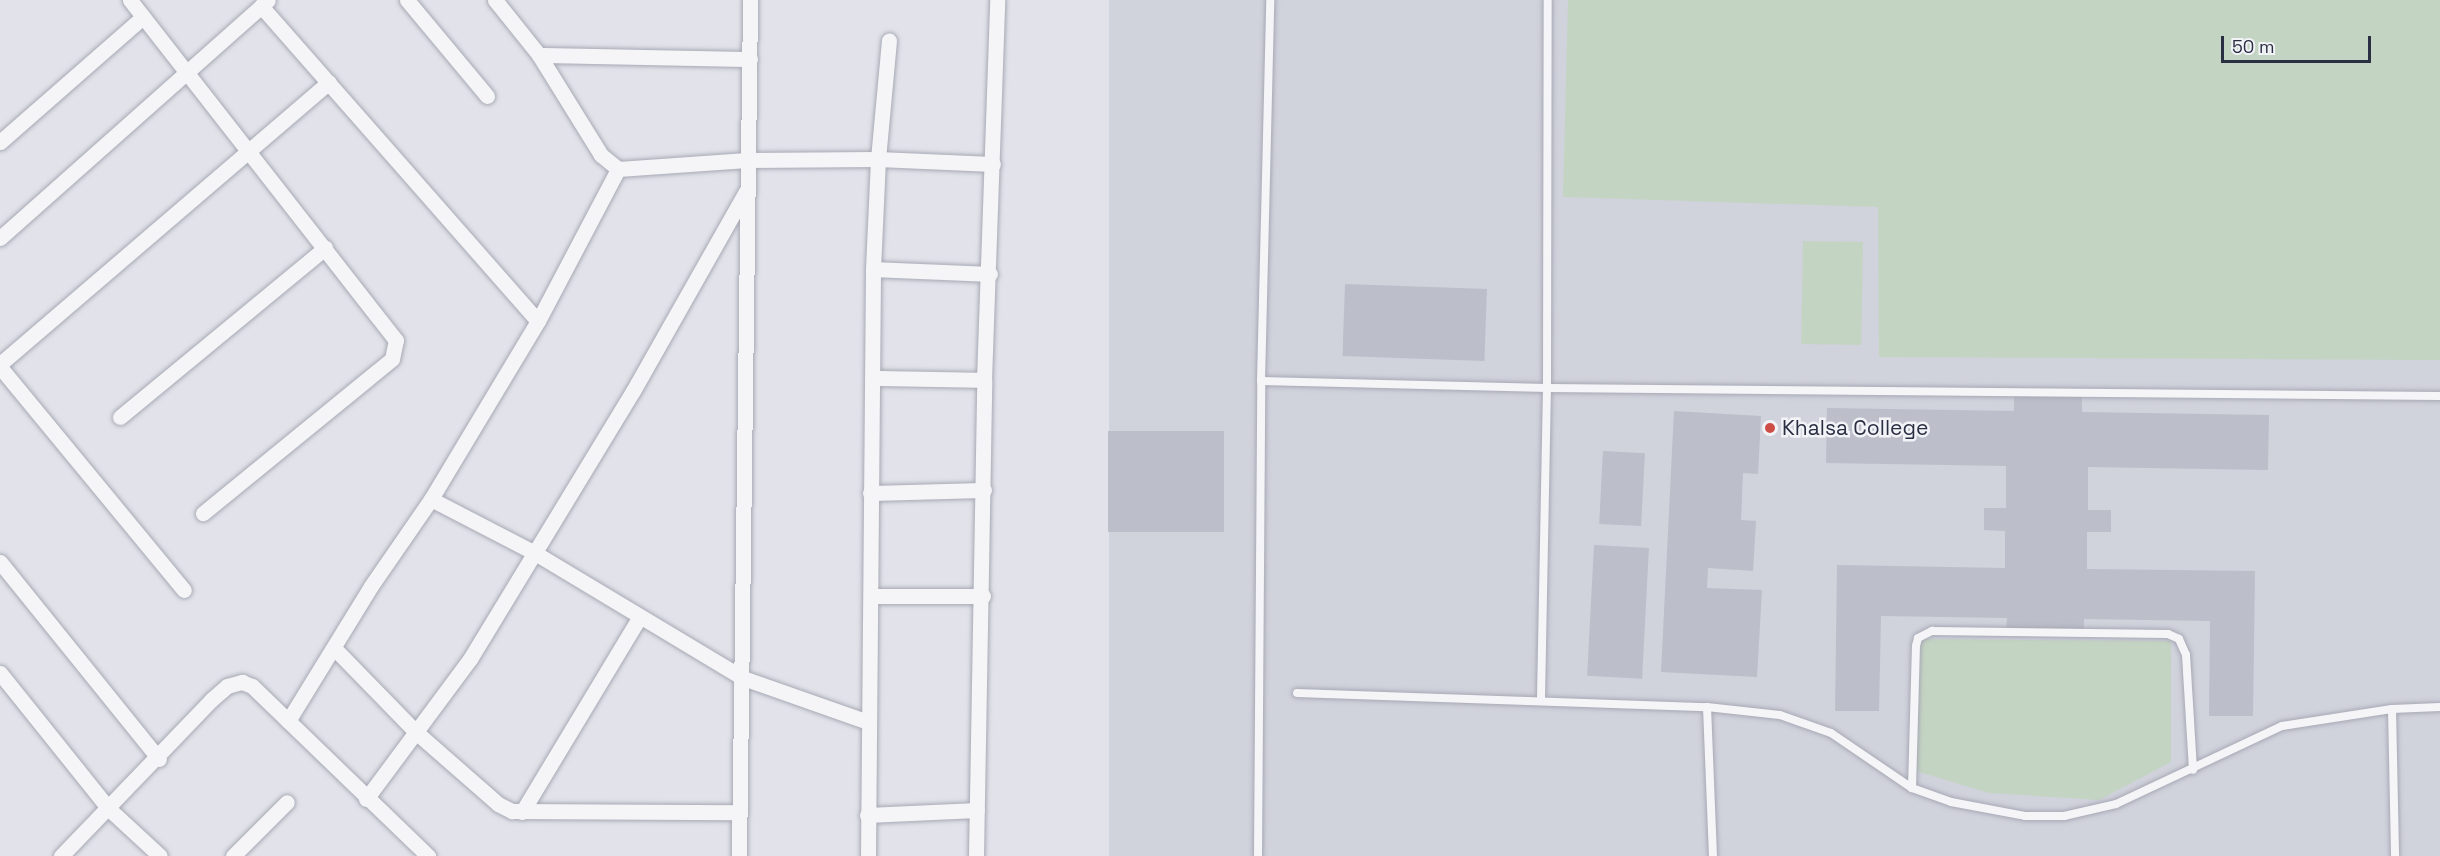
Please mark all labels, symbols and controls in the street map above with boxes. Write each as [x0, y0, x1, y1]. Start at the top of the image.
scale bar [2224, 24, 2374, 62]
text: 50 m [2232, 35, 2274, 58]
place label: Khalsa College [1782, 415, 1928, 441]
marker: Khalsa College [1763, 421, 1777, 435]

